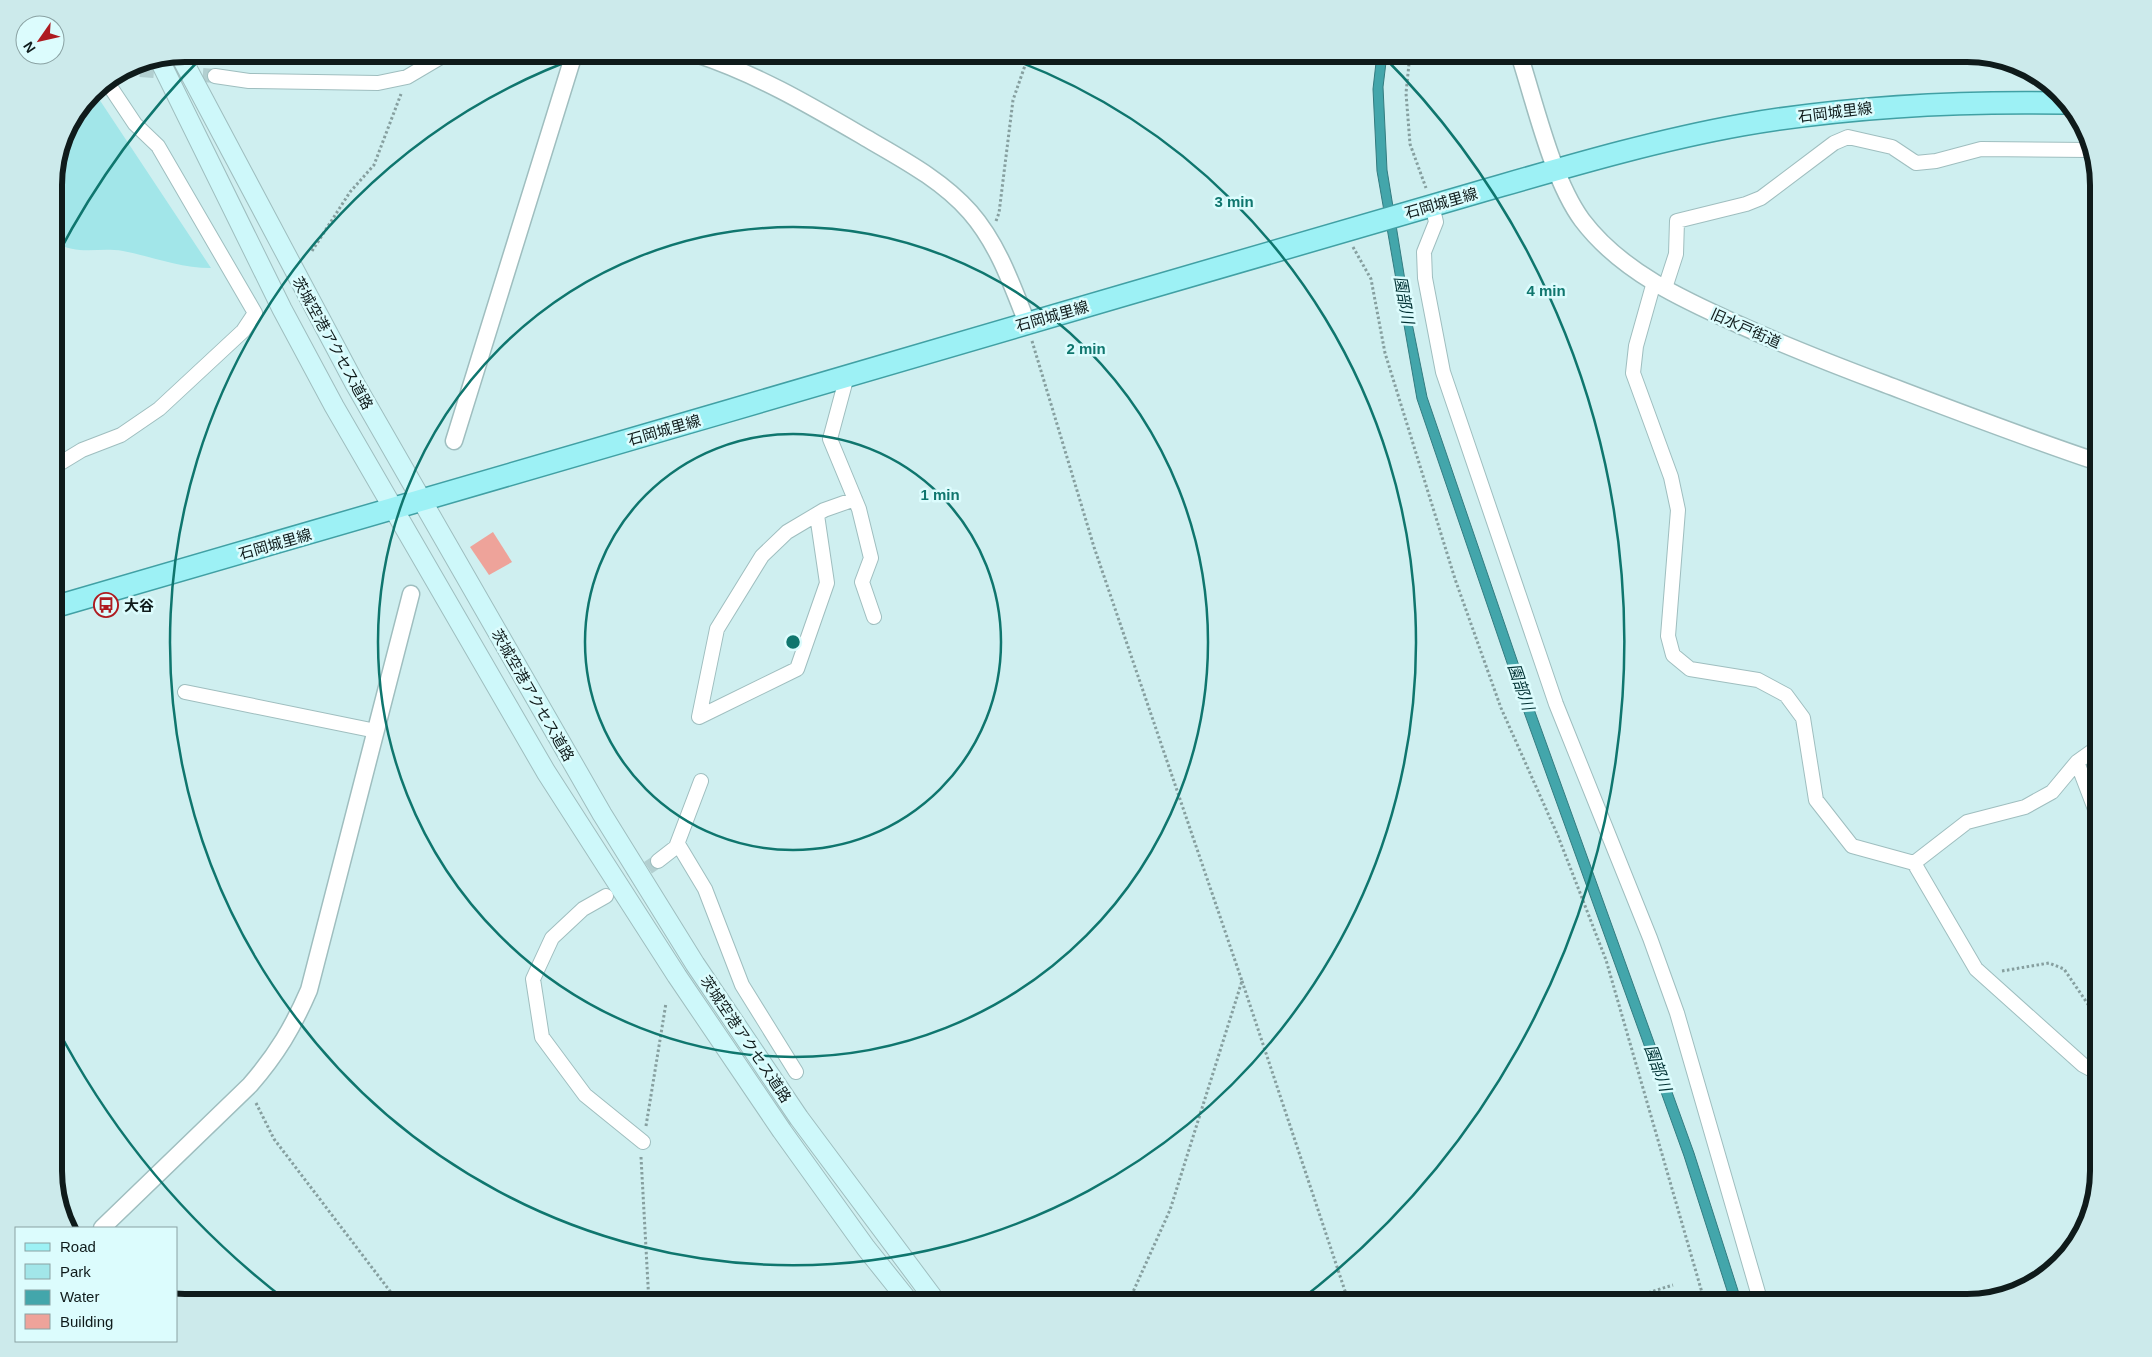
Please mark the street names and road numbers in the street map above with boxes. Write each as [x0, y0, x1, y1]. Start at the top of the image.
street label: 石岡城里線 [1797, 99, 1873, 125]
street label: 石岡城里線 [1403, 184, 1479, 222]
street label: 茨城空港アクセス道路 [289, 274, 377, 412]
street label: 石岡城里線 [1014, 297, 1090, 335]
street label: 旧水戸街道 [1708, 305, 1784, 351]
street label: 石岡城里線 [626, 411, 702, 449]
street label: 石岡城里線 [237, 525, 313, 563]
street label: 茨城空港アクセス道路 [488, 626, 578, 764]
street label: 茨城空港アクセス道路 [697, 972, 795, 1106]

